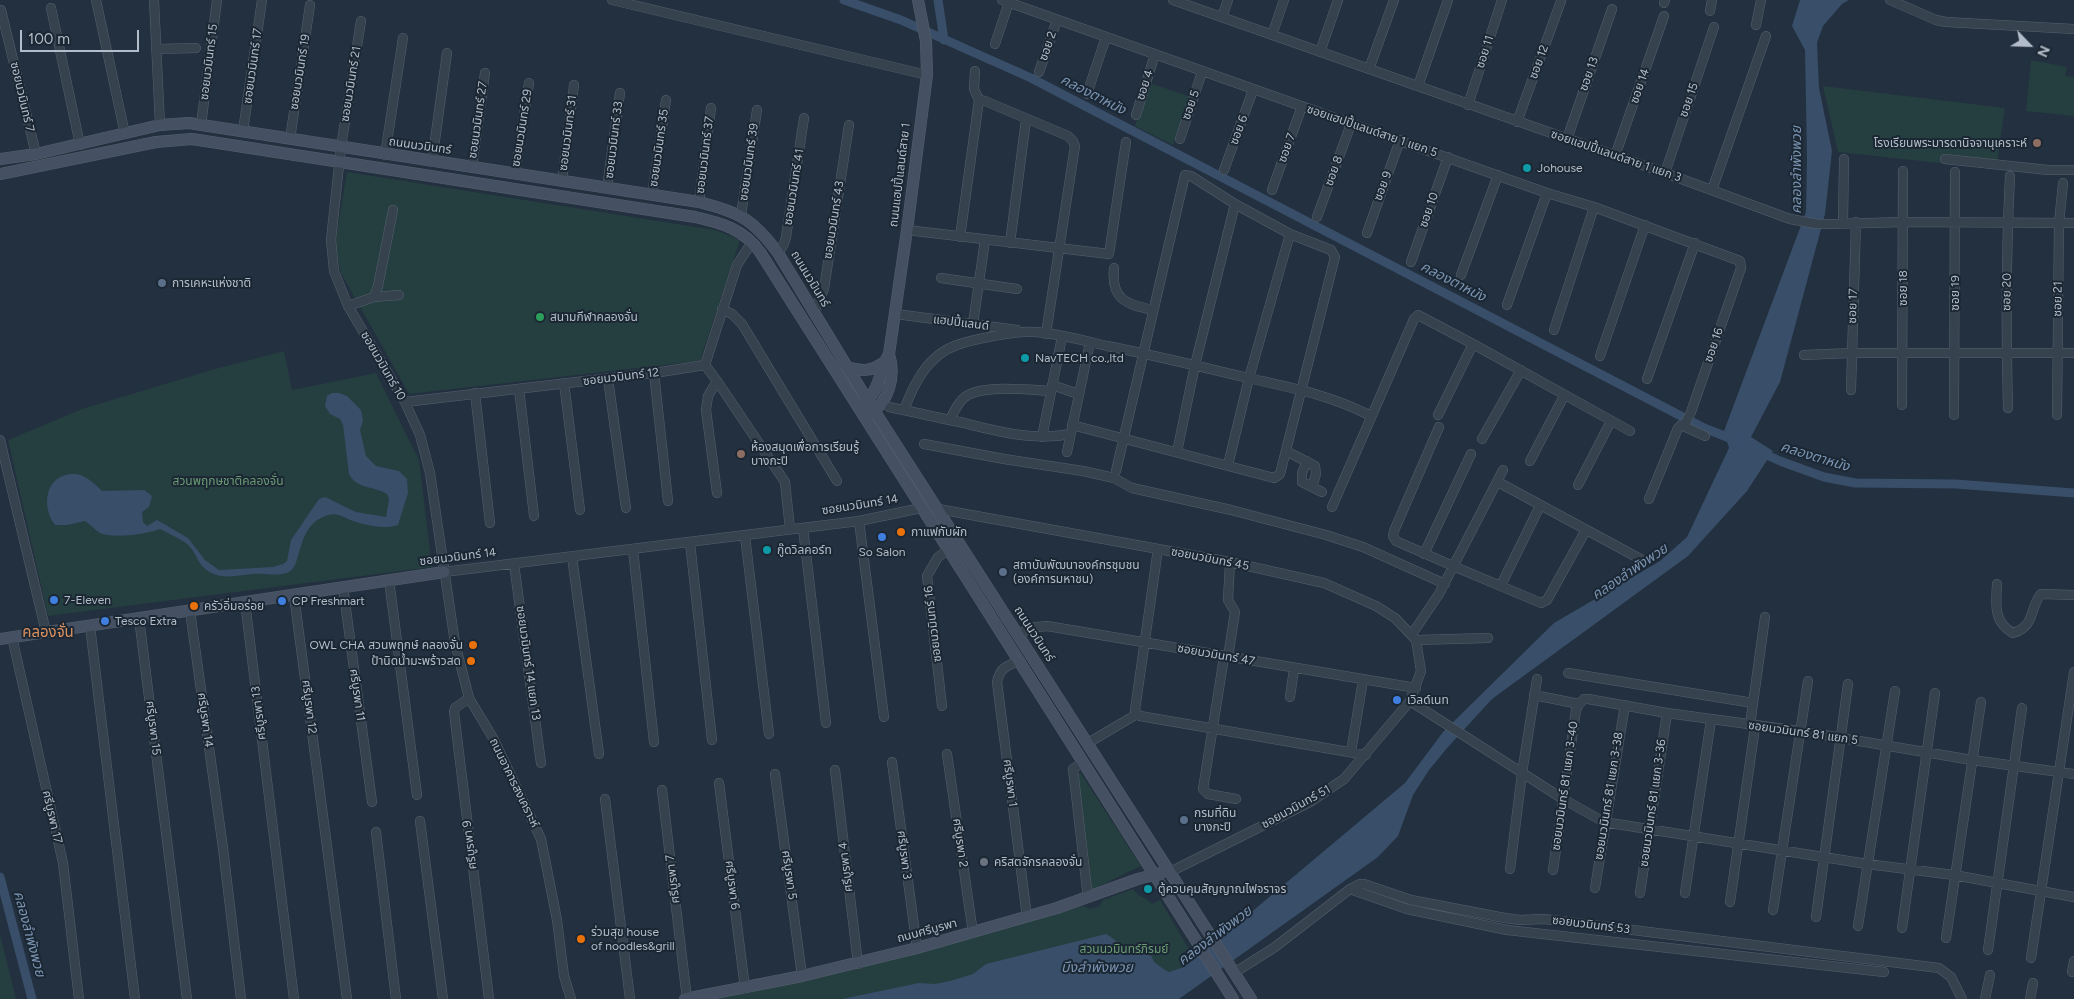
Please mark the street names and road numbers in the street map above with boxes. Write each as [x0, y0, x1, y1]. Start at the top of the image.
street label: ซอยนวมินทร์ 15 [197, 23, 221, 101]
street label: ซอยนวมินทร์ 17 [241, 27, 265, 105]
street label: ซอย 2 [1036, 29, 1060, 63]
street label: ซอยนวมินทร์ 19 [287, 33, 313, 111]
street label: ซอย 11 [1473, 34, 1497, 70]
street label: ซอย 12 [1526, 43, 1552, 81]
street label: ซอยนวมินทร์ 21 [338, 45, 364, 123]
street label: ซอย 13 [1576, 55, 1602, 93]
street label: ซอยนวมินทร์ 7 [7, 61, 37, 133]
street label: ซอย 14 [1627, 67, 1653, 105]
street label: ซอย 4 [1133, 68, 1157, 102]
street label: ซอยนวมินทร์ 27 [465, 80, 491, 160]
street label: ซอย 15 [1676, 81, 1702, 119]
street label: ซอยนวมินทร์ 29 [509, 88, 535, 168]
street label: ซอย 5 [1179, 88, 1203, 122]
street label: ซอยนวมินทร์ 31 [556, 94, 580, 172]
street label: ซอยนวมินทร์ 33 [602, 100, 626, 180]
street label: ซอยแฮปปี้แลนด์สาย 1 แยก 5 [1305, 102, 1439, 160]
street label: ซอยนวมินทร์ 35 [646, 108, 672, 188]
street label: ซอย 6 [1227, 113, 1251, 147]
street label: ซอยนวมินทร์ 37 [693, 116, 717, 194]
street label: ซอยนวมินทร์ 39 [736, 122, 762, 202]
street label: ถนนแฮปปี้แลนด์สาย 1 [886, 122, 914, 228]
street label: ซอยแฮปปี้แลนด์สาย 1 แยก 3 [1549, 127, 1683, 185]
street label: ซอย 7 [1275, 131, 1299, 165]
street label: ถนนนวมินทร์ [388, 134, 452, 158]
street label: ซอยนวมินทร์ 41 [781, 148, 807, 226]
street label: ซอย 8 [1322, 154, 1346, 188]
street label: ซอย 9 [1371, 169, 1395, 203]
street label: ซอยนวมินทร์ 43 [821, 180, 847, 260]
street label: ซอย 10 [1416, 190, 1442, 230]
street label: ถนนนวมินทร์ [788, 248, 832, 310]
street label: ซอย 18 [1896, 270, 1910, 306]
street label: ซอย 20 [1999, 273, 2015, 311]
street label: ซอย 19 [1948, 275, 1962, 311]
street label: ซอย 21 [2050, 281, 2066, 317]
street label: ซอย 17 [1845, 288, 1861, 324]
street label: แฮปปี้แลนด์ [932, 312, 990, 334]
street label: ซอย 16 [1701, 326, 1727, 364]
street label: ซอยนวมินทร์ 10 [357, 329, 409, 403]
street label: ซอยนวมินทร์ 12 [582, 365, 660, 389]
street label: ซอยนวมินทร์ 14 [821, 492, 899, 518]
street label: ซอยนวมินทร์ 45 [1170, 544, 1250, 574]
street label: ซอยนวมินทร์ 14 [419, 545, 497, 569]
street label: ซอยนวมินทร์ 16 [921, 585, 945, 663]
street label: ถนนนวมินทร์ [1011, 604, 1057, 664]
street label: ซอยนวมินทร์ 14 แยก 13 [513, 605, 543, 721]
street label: ซอยนวมินทร์ 47 [1176, 641, 1256, 669]
street label: ศรีบูรพา 11 [346, 668, 368, 722]
street label: ศรีบูรพา 12 [299, 679, 319, 735]
street label: ศรีบูรพา 13 [249, 685, 269, 741]
street label: ศรีบูรพา 14 [194, 692, 216, 748]
street label: ศรีบูรพา 15 [143, 700, 163, 756]
street label: ซอยนวมินทร์ 81 แยก 5 [1747, 718, 1859, 748]
street label: ซอยนวมินทร์ 81 แยก 3-40 [1549, 720, 1581, 852]
street label: ซอยนวมินทร์ 81 แยก 3-38 [1592, 731, 1626, 861]
street label: ถนนอาคารสงเคราะห์ [486, 736, 542, 830]
street label: ซอยนวมินทร์ 81 แยก 3-36 [1637, 738, 1669, 868]
street label: ศรีบูรพา 1 [1000, 758, 1020, 808]
street label: ซอยนวมินทร์ 51 [1259, 782, 1333, 832]
street label: ศรีบูรพา 17 [39, 789, 65, 845]
street label: ศรีบูรพา 2 [949, 818, 971, 868]
street label: ศรีบูรพา 9 [460, 820, 480, 870]
street label: ศรีบูรพา 3 [894, 830, 914, 880]
street label: ศรีบูรพา 4 [836, 841, 856, 893]
street label: ศรีบูรพา 5 [778, 849, 800, 901]
street label: ศรีบูรพา 7 [663, 854, 683, 904]
street label: ศรีบูรพา 6 [722, 860, 742, 910]
street label: ซอยนวมินทร์ 53 [1551, 913, 1631, 937]
street label: ถนนศรีบูรพา [895, 916, 959, 946]

